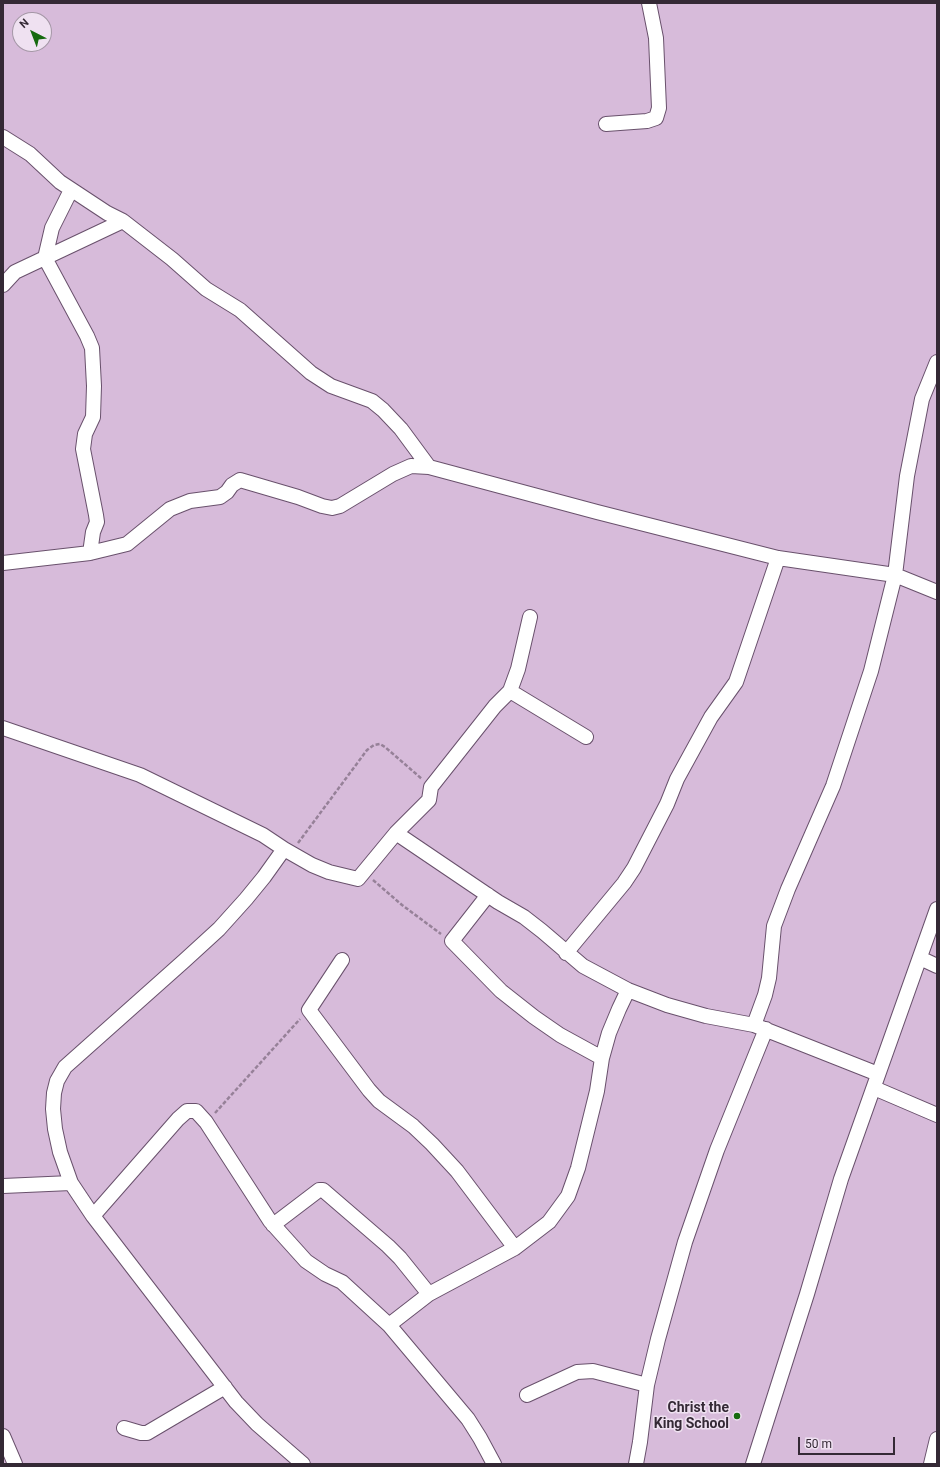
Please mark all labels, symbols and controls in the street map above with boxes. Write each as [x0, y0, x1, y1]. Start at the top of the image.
north arrow [12, 12, 52, 52]
text: N [17, 16, 32, 31]
place label: Christ the King School [654, 1400, 729, 1432]
marker: Christ the King School [732, 1411, 742, 1421]
scale bar [800, 1429, 897, 1455]
text: 50 m [805, 1437, 832, 1451]

